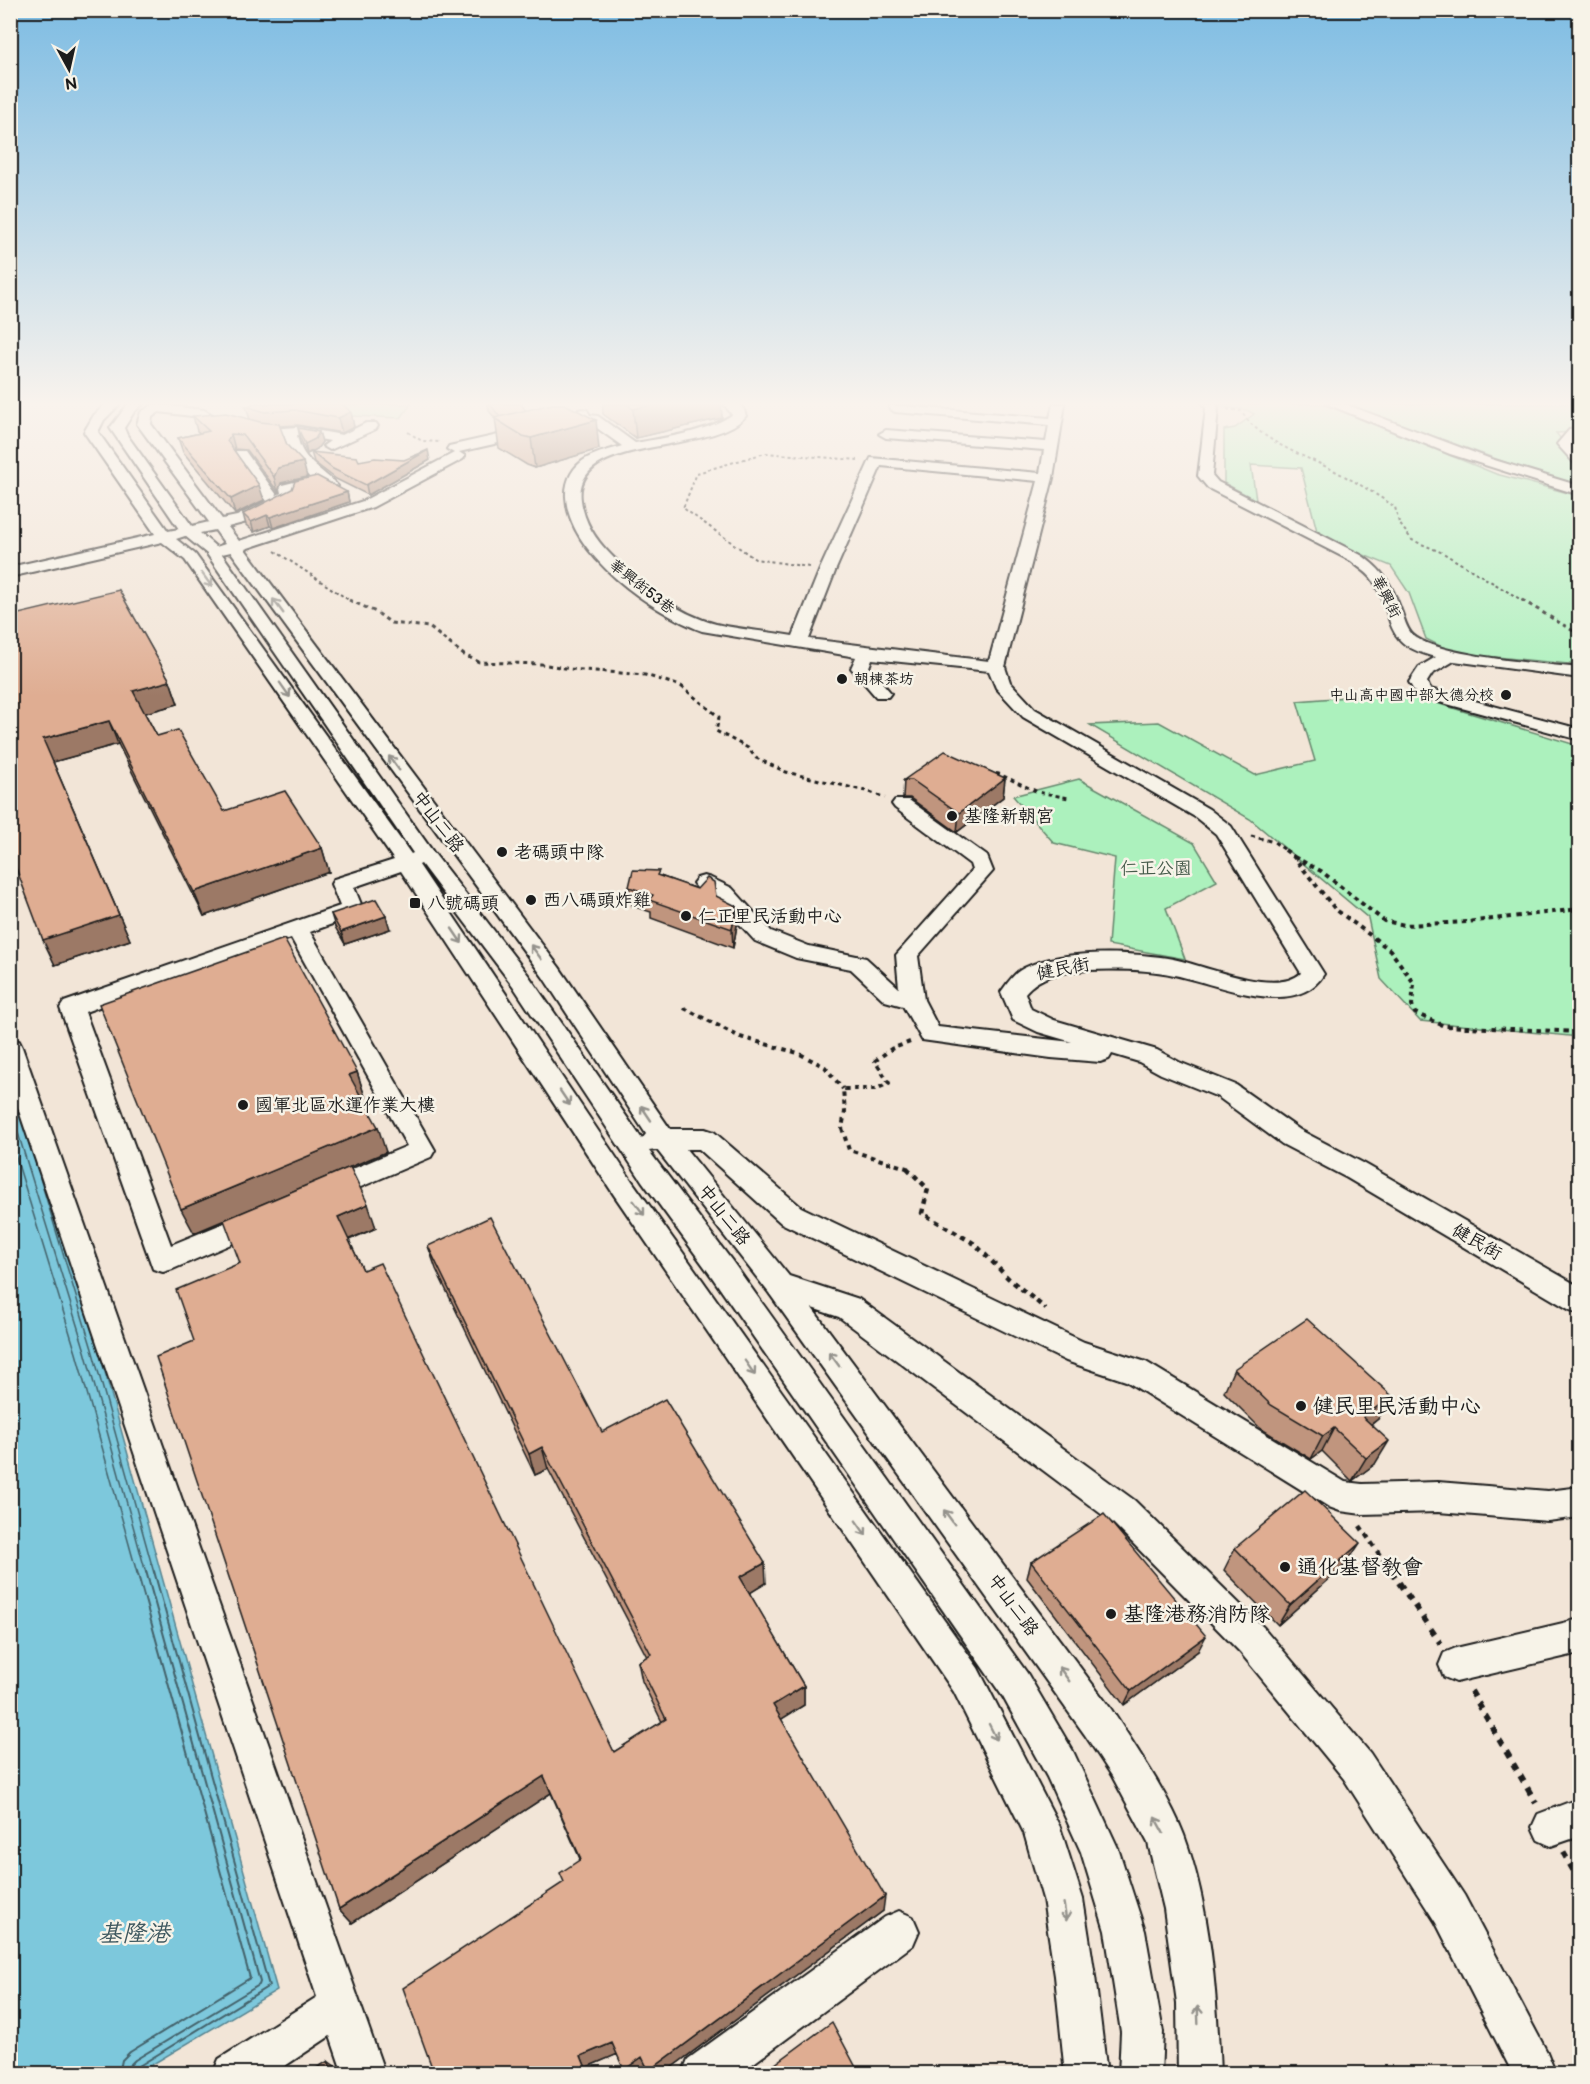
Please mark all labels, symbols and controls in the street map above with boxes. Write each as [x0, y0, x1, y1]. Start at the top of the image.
north arrow [39, 39, 99, 99]
text: N [64, 72, 78, 93]
street label: 華興街53巷 [605, 556, 679, 618]
one-way arrow [201, 572, 213, 588]
street label: 華興街 [1367, 573, 1405, 621]
one-way arrow [271, 598, 284, 614]
place label: 朝棟茶坊 [854, 670, 914, 689]
marker: 朝棟茶坊 [835, 672, 849, 686]
one-way arrow [279, 681, 291, 697]
place label: 中山高中國中部大德分校 [1329, 686, 1494, 705]
marker: 中山高中國中部大德分校 [1499, 688, 1513, 702]
one-way arrow [387, 755, 400, 771]
street label: 中山二路 [408, 787, 468, 857]
place label: 基隆新朝宮 [964, 806, 1054, 827]
marker: 基隆新朝宮 [945, 809, 959, 823]
place label: 老碼頭中隊 [514, 842, 604, 863]
marker: 老碼頭中隊 [495, 845, 509, 859]
park label: 仁正公園 [1120, 858, 1192, 879]
place label: 西八碼頭炸雞 [543, 890, 651, 911]
place label: 八號碼頭 [427, 893, 499, 914]
marker: 西八碼頭炸雞 [524, 893, 538, 907]
marker: 八號碼頭 [408, 896, 422, 910]
place label: 仁正里民活動中心 [698, 906, 842, 927]
marker: 仁正里民活動中心 [679, 909, 693, 923]
one-way arrow [451, 927, 463, 944]
one-way arrow [529, 945, 542, 961]
street label: 健民街 [1034, 954, 1092, 984]
one-way arrow [559, 1089, 571, 1106]
place label: 國軍北區水運作業大樓 [255, 1095, 435, 1116]
marker: 國軍北區水運作業大樓 [236, 1098, 250, 1112]
one-way arrow [639, 1105, 652, 1122]
street label: 中山二路 [694, 1180, 754, 1250]
one-way arrow [632, 1200, 645, 1216]
street label: 健民街 [1448, 1219, 1506, 1265]
one-way arrow [827, 1352, 840, 1368]
one-way arrow [744, 1359, 756, 1376]
place label: 健民里民活動中心 [1313, 1394, 1481, 1419]
marker: 健民里民活動中心 [1294, 1399, 1308, 1413]
one-way arrow [942, 1509, 955, 1525]
one-way arrow [855, 1520, 867, 1536]
place label: 通化基督教會 [1297, 1555, 1423, 1580]
marker: 通化基督教會 [1278, 1560, 1292, 1574]
street label: 中山二路 [983, 1570, 1043, 1640]
place label: 基隆港務消防隊 [1123, 1602, 1270, 1627]
marker: 基隆港務消防隊 [1104, 1607, 1118, 1621]
one-way arrow [1057, 1667, 1070, 1683]
one-way arrow [988, 1723, 999, 1741]
one-way arrow [1153, 1817, 1165, 1834]
one-way arrow [1060, 1902, 1071, 1922]
water label: 基隆港 [98, 1919, 172, 1948]
one-way arrow [1192, 2006, 1203, 2026]

